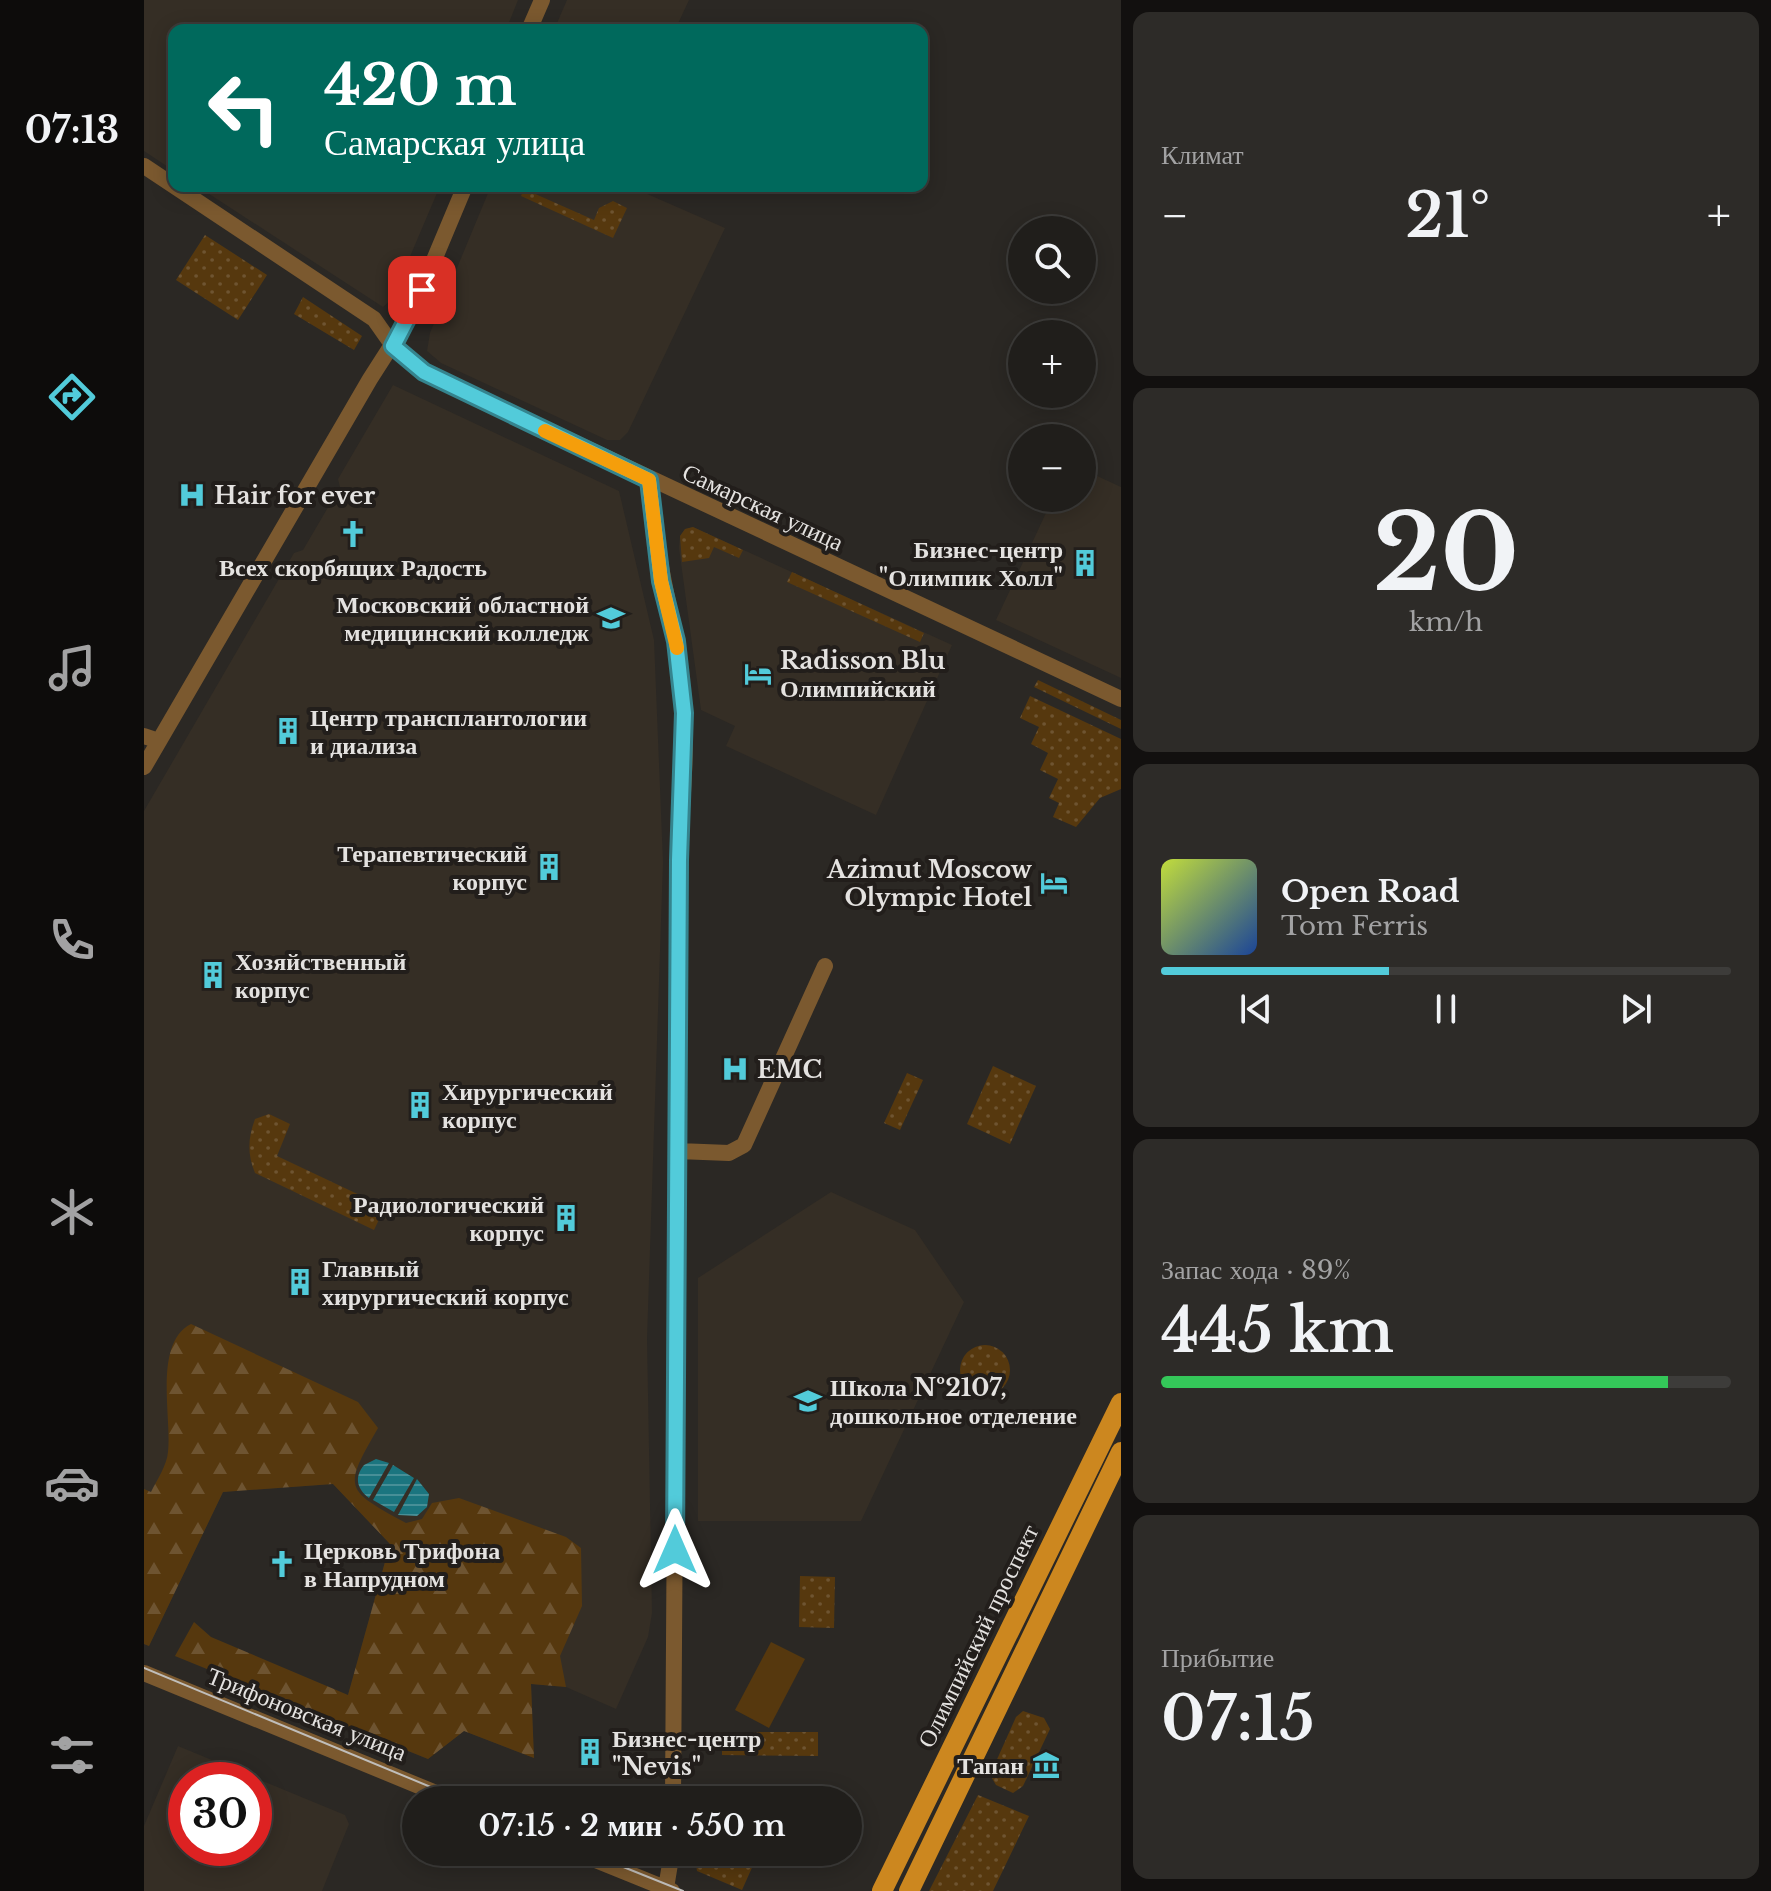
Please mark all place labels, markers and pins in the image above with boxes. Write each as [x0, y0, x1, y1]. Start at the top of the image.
pin [388, 256, 456, 324]
hospital icon: Hair for ever [177, 480, 207, 510]
place label: Hair for ever [214, 481, 375, 510]
church icon: Всех скорбящих Радость [338, 519, 368, 549]
place label: Бизнес-центр "Олимпик Холл" [879, 535, 1063, 592]
building icon: Бизнес-центр "Олимпик Холл" [1070, 548, 1100, 578]
place label: Всех скорбящих Радость [219, 553, 487, 582]
place label: Московский областной медицинский колледж [336, 590, 590, 647]
school or university icon: Московский областной медицинский колледж [596, 603, 626, 633]
place label: Radisson Blu Олимпийский [780, 646, 945, 703]
hotel icon: Radisson Blu Олимпийский [743, 659, 773, 689]
place label: Центр трансплантологии и диализа [310, 703, 587, 760]
building icon: Центр трансплантологии и диализа [273, 716, 303, 746]
place label: Терапевтический корпус [337, 839, 527, 896]
building icon: Терапевтический корпус [534, 852, 564, 882]
place label: Azimut Moscow Olympic Hotel [826, 855, 1033, 912]
hotel icon: Azimut Moscow Olympic Hotel [1039, 868, 1069, 898]
place label: Хозяйственный корпус [235, 947, 407, 1004]
building icon: Хозяйственный корпус [198, 960, 228, 990]
hospital icon: EMC [720, 1054, 750, 1084]
place label: EMC [757, 1055, 822, 1084]
place label: Хирургический корпус [442, 1077, 613, 1134]
building icon: Хирургический корпус [405, 1090, 435, 1120]
place label: Радиологический корпус [353, 1190, 544, 1247]
building icon: Радиологический корпус [551, 1203, 581, 1233]
place label: Главный хирургический корпус [322, 1254, 569, 1311]
building icon: Главный хирургический корпус [285, 1267, 315, 1297]
place label: Школа №2107, дошкольное отделение [830, 1373, 1077, 1430]
school or university icon: Школа №2107, дошкольное отделение [793, 1386, 823, 1416]
place label: Церковь Трифона в Напрудном [304, 1536, 500, 1593]
church icon: Церковь Трифона в Напрудном [267, 1549, 297, 1579]
place label: Бизнес-центр "Nevis" [612, 1724, 761, 1781]
building icon: Бизнес-центр "Nevis" [575, 1737, 605, 1767]
museum icon: Тапан [1031, 1750, 1061, 1780]
place label: Тапан [957, 1751, 1024, 1780]

